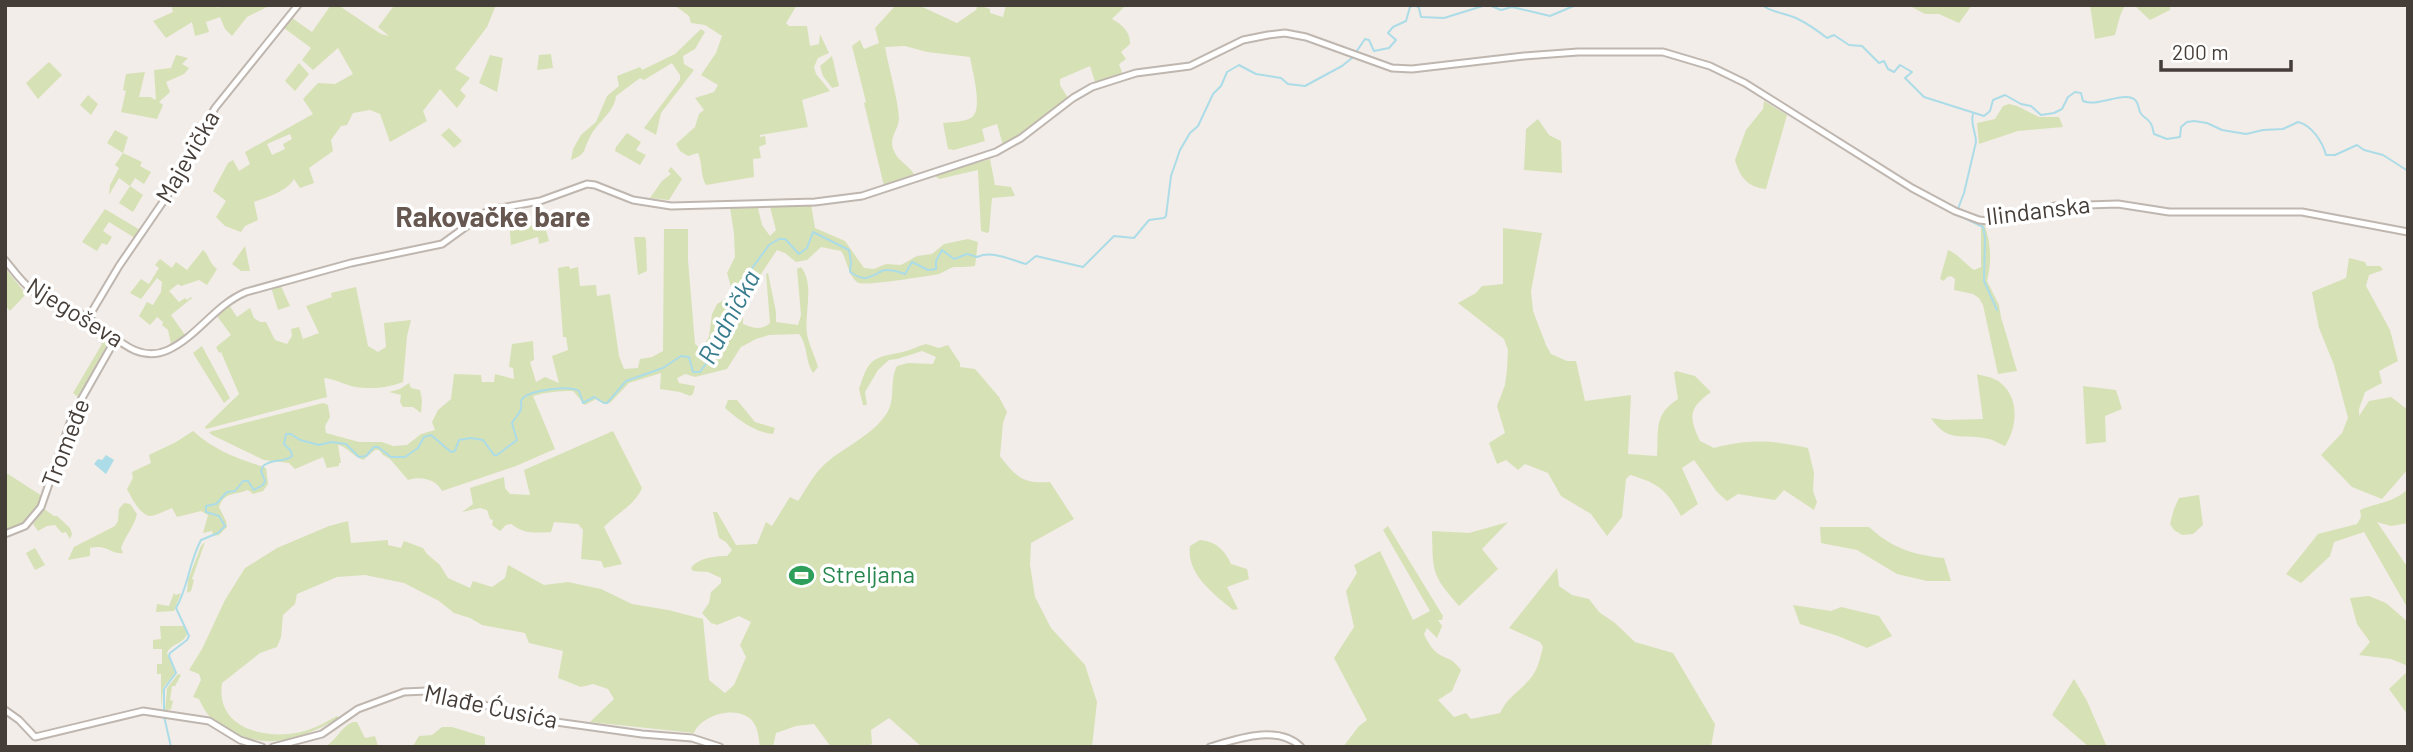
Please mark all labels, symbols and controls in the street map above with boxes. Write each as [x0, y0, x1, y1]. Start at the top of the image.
scale bar [2161, 28, 2290, 72]
text: 200 m [2172, 39, 2229, 64]
street label: Majevička [149, 105, 225, 208]
street label: Ilindanska [1984, 189, 2091, 230]
district label: Rakovačke bare [396, 199, 590, 233]
water label: Rudnička [690, 264, 765, 369]
street label: Njegoševa [22, 271, 129, 353]
street label: Tromeđe [34, 394, 95, 491]
place label: Streljana [822, 559, 915, 588]
sports icon: Streljana [788, 561, 816, 589]
street label: Mlađe Ćusića [422, 677, 561, 734]

